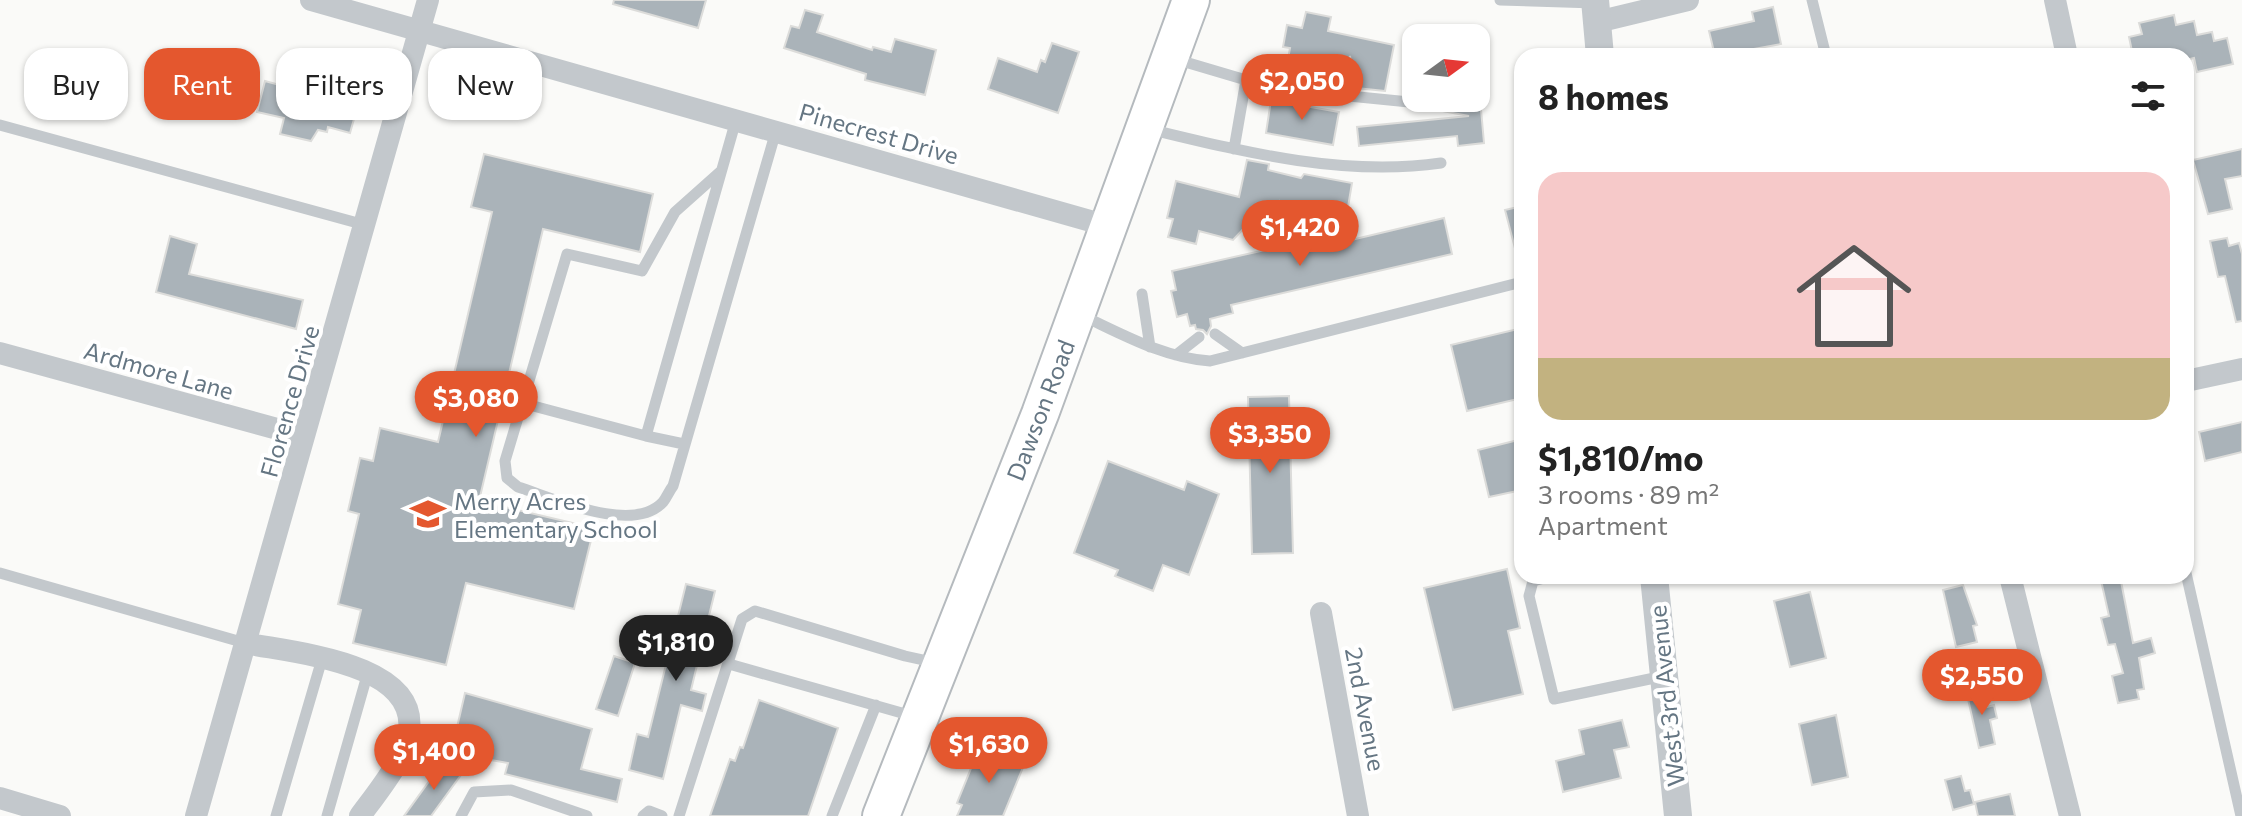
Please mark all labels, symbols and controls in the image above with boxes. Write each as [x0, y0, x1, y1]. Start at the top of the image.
north arrow [1402, 24, 1490, 112]
map controls [1402, 24, 1490, 112]
chip: Buy [24, 48, 128, 120]
chip: Rent [144, 48, 260, 120]
chip: Filters [276, 48, 412, 120]
chip: New [428, 48, 542, 120]
pin: $2,050 [1237, 54, 1367, 122]
text: $2,050 [1259, 64, 1345, 95]
icon: filters [2126, 74, 2170, 118]
text: 8 homes [1538, 75, 1669, 117]
street label: Pinecrest Drive [796, 96, 962, 170]
pin: $1,420 [1235, 200, 1365, 268]
text: $1,420 [1260, 210, 1340, 241]
icon: home [1782, 224, 1926, 368]
street label: Florence Drive [253, 322, 325, 480]
street label: Ardmore Lane [81, 335, 237, 405]
street label: Dawson Road [1000, 335, 1080, 485]
pin: $3,080 [411, 371, 541, 439]
text: $3,080 [433, 381, 519, 412]
pin: $3,350 [1205, 407, 1335, 475]
text: $3,350 [1228, 417, 1312, 448]
text: $1,810/mo [1538, 436, 1704, 478]
text: 3 rooms · 89 m² [1538, 478, 1719, 509]
place label: Merry Acres Elementary School [454, 486, 658, 543]
school or university icon: Merry Acres Elementary School [409, 495, 447, 533]
text: Apartment [1538, 509, 1668, 540]
street label: West 3rd Avenue [1642, 604, 1690, 788]
pin: $1,810 [611, 615, 741, 683]
text: $1,810 [637, 625, 715, 656]
street label: 2nd Avenue [1340, 645, 1392, 773]
pin: $2,550 [1917, 649, 2047, 717]
text: $2,550 [1940, 659, 2024, 690]
pin: $1,630 [924, 717, 1054, 785]
pin: $1,400 [369, 724, 499, 792]
text: $1,630 [948, 727, 1030, 758]
text: $1,400 [392, 734, 476, 765]

